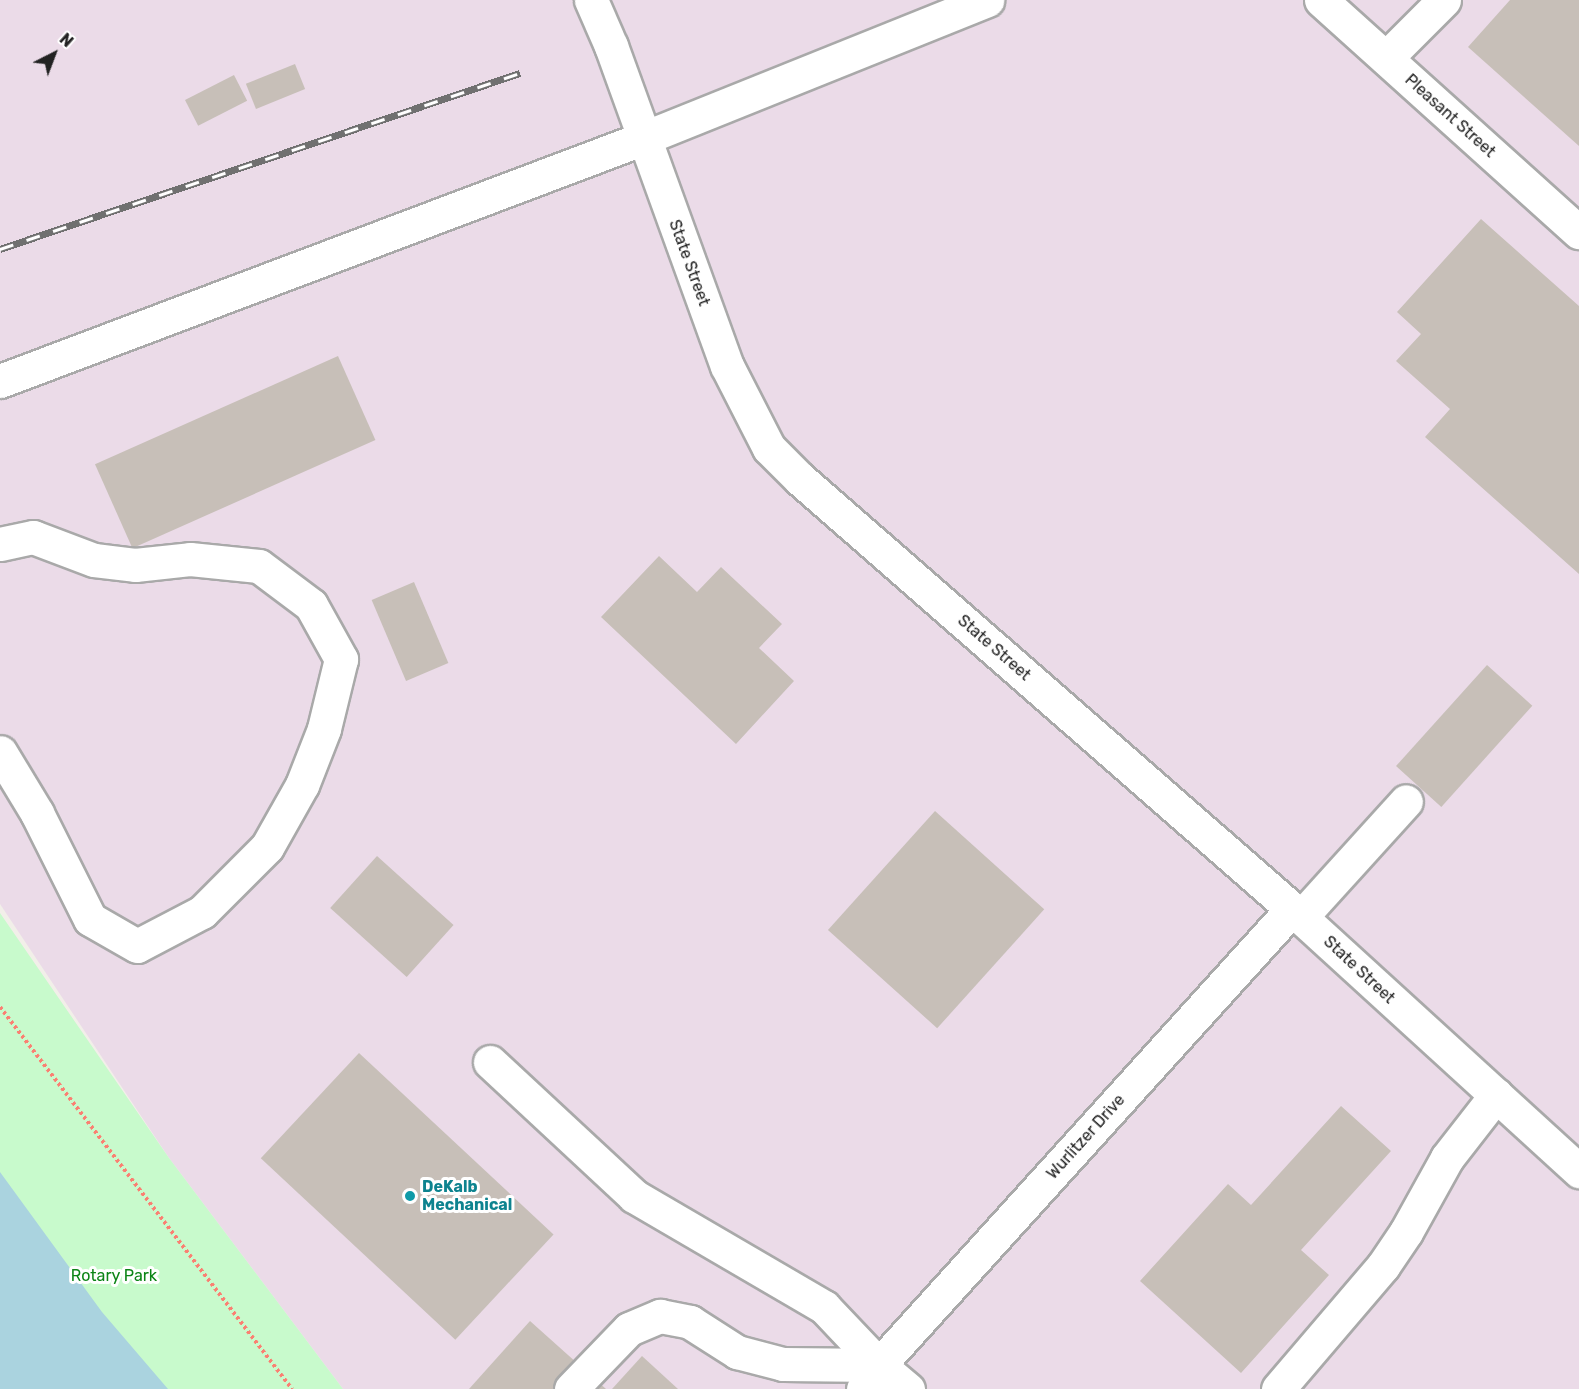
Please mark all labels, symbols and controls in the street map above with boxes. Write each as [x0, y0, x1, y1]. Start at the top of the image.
north arrow [24, 24, 84, 84]
text: N [56, 29, 77, 51]
street label: Pleasant Street [1401, 70, 1499, 162]
street label: State Street [665, 217, 713, 309]
street label: State Street [954, 611, 1034, 685]
street label: State Street [1319, 932, 1399, 1008]
street label: Wurlitzer Drive [1043, 1090, 1129, 1184]
place label: DeKalb Mechanical [422, 1177, 512, 1215]
marker: DeKalb Mechanical [403, 1189, 417, 1203]
park label: Rotary Park [71, 1266, 157, 1286]

